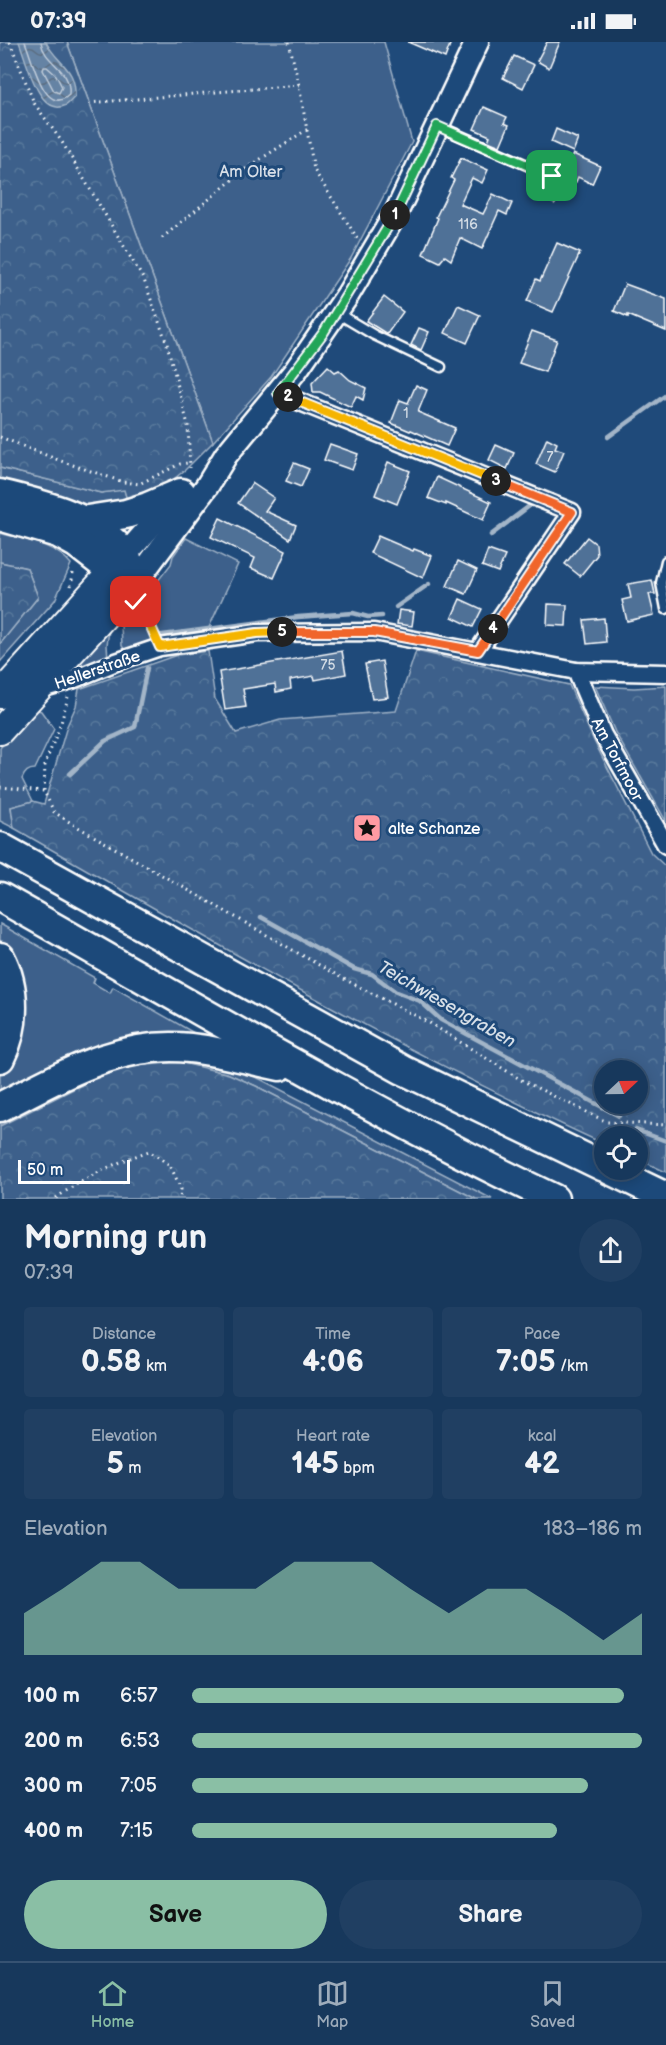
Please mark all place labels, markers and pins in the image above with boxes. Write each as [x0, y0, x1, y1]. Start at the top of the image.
pin [526, 150, 577, 201]
pin: 1 [380, 200, 410, 230]
pin: 2 [273, 382, 303, 412]
pin: 3 [481, 466, 511, 496]
pin [110, 576, 161, 627]
pin: 4 [478, 614, 508, 644]
pin: 5 [267, 617, 297, 647]
place icon: alte Schanze [351, 812, 383, 844]
place label: alte Schanze [388, 820, 481, 839]

